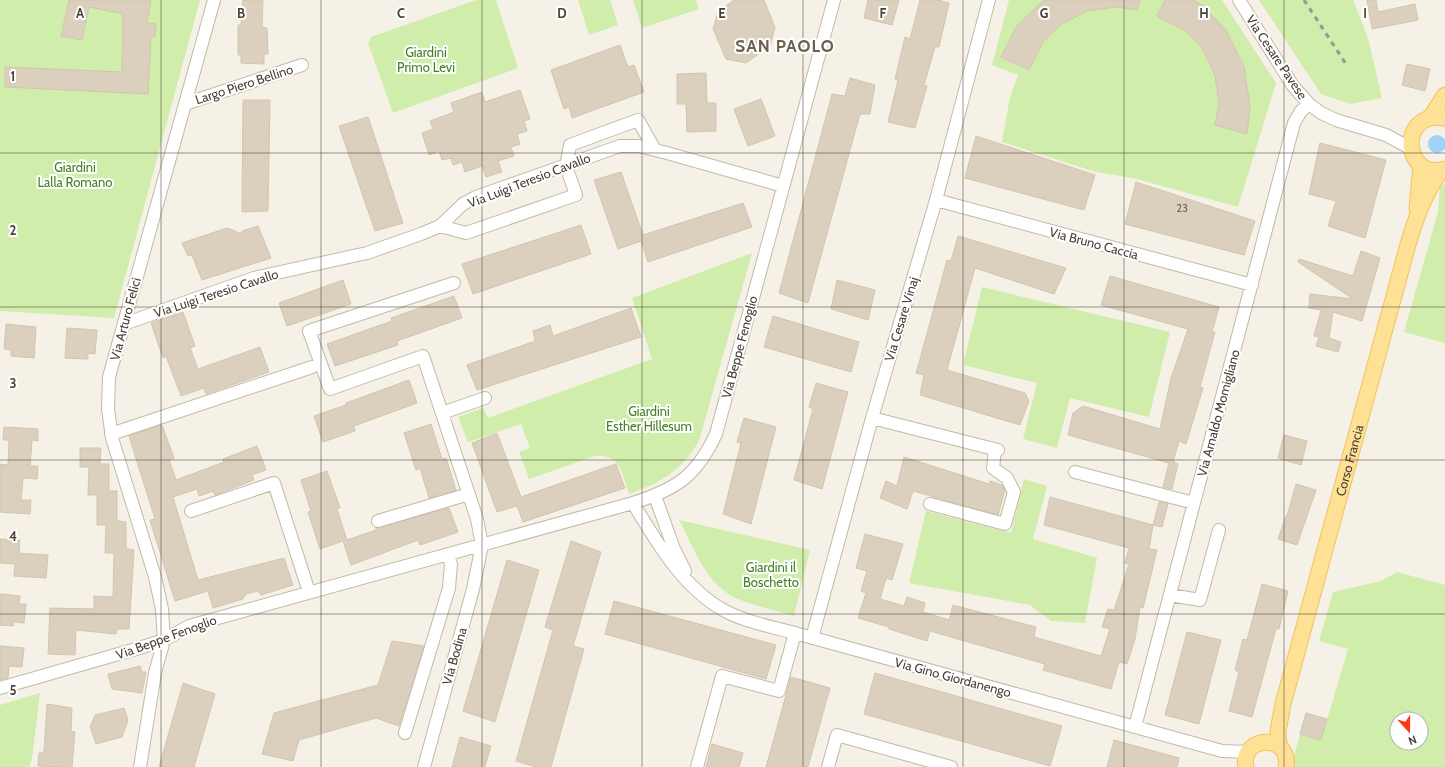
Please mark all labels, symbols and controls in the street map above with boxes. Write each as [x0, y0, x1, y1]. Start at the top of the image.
text: A [76, 5, 85, 21]
text: B [237, 5, 245, 21]
text: C [397, 5, 405, 21]
text: D [557, 5, 567, 21]
text: E [718, 5, 726, 21]
text: F [880, 5, 887, 21]
text: G [1040, 5, 1049, 21]
text: H [1199, 5, 1209, 21]
text: I [1363, 5, 1367, 21]
street label: Via Cesare Pavese [1243, 12, 1311, 102]
district label: SAN PAOLO [735, 36, 835, 56]
park label: Giardini Primo Levi [397, 44, 455, 75]
street label: Largo Piero Bellino [193, 61, 295, 107]
text: 1 [11, 68, 15, 84]
street label: Via Luigi Teresio Cavallo [465, 149, 593, 211]
park label: Giardini Lalla Romano [38, 159, 112, 190]
house number: 23 [1176, 201, 1188, 215]
text: 2 [10, 222, 17, 238]
street label: Via Bruno Caccia [1048, 223, 1141, 263]
street label: Via Luigi Teresio Cavallo [152, 265, 280, 321]
street label: Via Cesare Vinaj [881, 275, 922, 364]
street label: Via Arturo Felici [106, 276, 144, 362]
street label: Via Beppe Fenoglio [718, 294, 760, 400]
street label: Via Arnaldo Momigliano [1193, 348, 1243, 478]
text: 3 [9, 375, 17, 391]
park label: Giardini Esther Hillesum [606, 403, 692, 434]
street label: Corso Francia [1332, 422, 1367, 498]
text: 4 [9, 528, 17, 544]
park label: Giardini il Boschetto [743, 559, 799, 590]
street label: Via Beppe Fenoglio [114, 611, 218, 663]
street label: Via Bodina [438, 625, 470, 686]
street label: Via Gino Giordanengo [893, 654, 1013, 700]
text: 5 [10, 682, 17, 698]
north arrow [1389, 711, 1429, 751]
text: N [1406, 732, 1419, 748]

